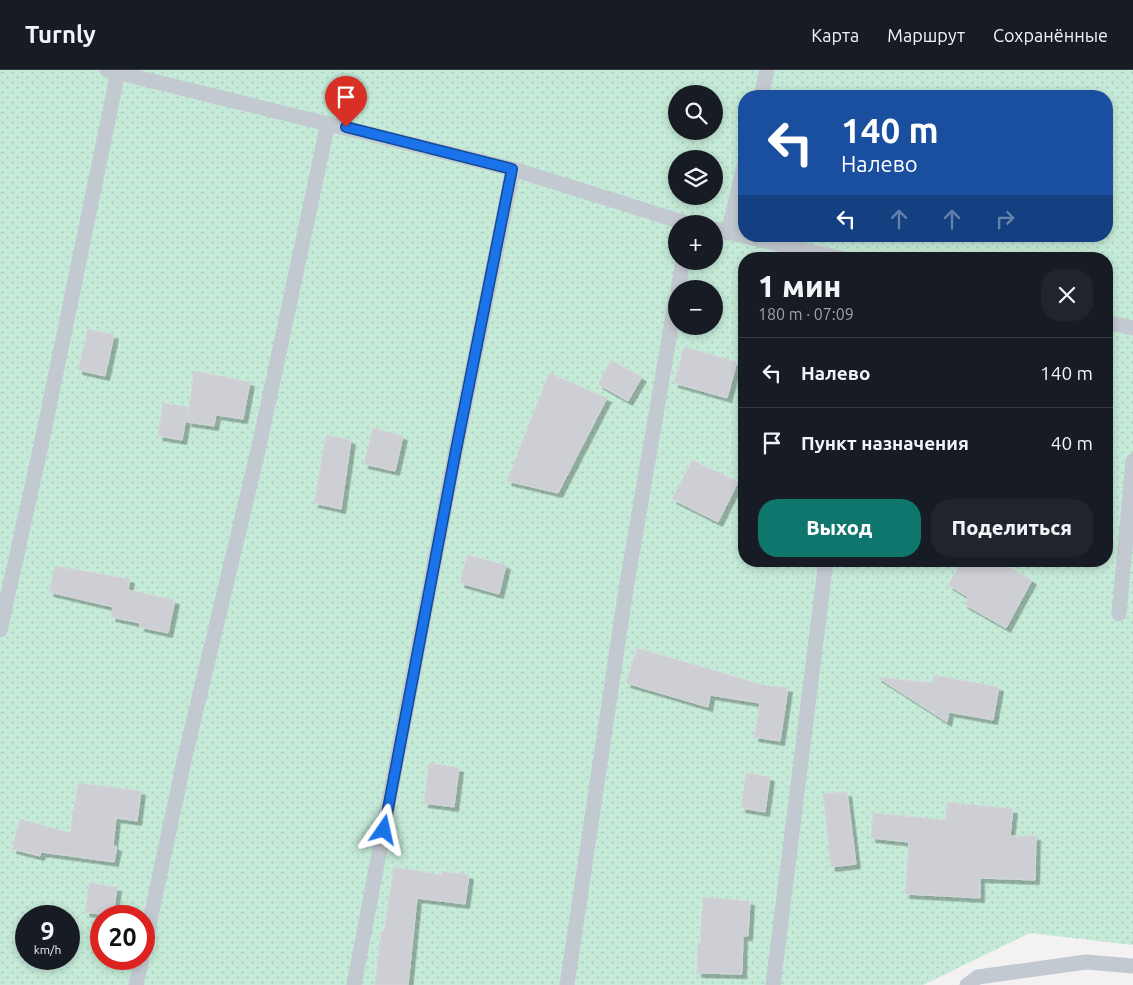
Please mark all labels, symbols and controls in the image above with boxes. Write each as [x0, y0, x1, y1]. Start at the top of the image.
text: Turnly [25, 21, 96, 48]
text: Карта [811, 25, 859, 45]
text: Маршрут [887, 25, 965, 45]
text: Сохранённые [993, 25, 1108, 45]
pin [325, 76, 367, 127]
icon: arrive [332, 83, 360, 111]
map controls [668, 85, 723, 335]
button: search [668, 85, 723, 140]
icon: left [758, 110, 823, 175]
text: 140 m [841, 110, 939, 150]
button: layers [668, 150, 723, 205]
text: Налево [841, 151, 918, 176]
icon: left [832, 205, 860, 233]
icon: ahead [885, 205, 913, 233]
icon: ahead [938, 205, 966, 233]
icon: right [991, 205, 1019, 233]
button: + [668, 215, 723, 270]
text: 1 мин [758, 269, 841, 303]
button: close [1041, 269, 1093, 321]
button: − [668, 280, 723, 335]
text: 180 m · 07:09 [758, 305, 854, 323]
icon: left [758, 359, 786, 387]
text: Налево [801, 362, 870, 384]
text: 140 m [1040, 362, 1093, 384]
icon: arrive [758, 429, 786, 457]
text: Пункт назначения [801, 432, 969, 454]
text: 40 m [1051, 432, 1093, 454]
button: Выход [758, 499, 921, 557]
button: Поделиться [931, 499, 1093, 557]
position arrow [357, 803, 409, 855]
speed limit sign: 20 [90, 905, 155, 970]
text: 9 [40, 917, 55, 945]
text: km/h [34, 943, 61, 956]

